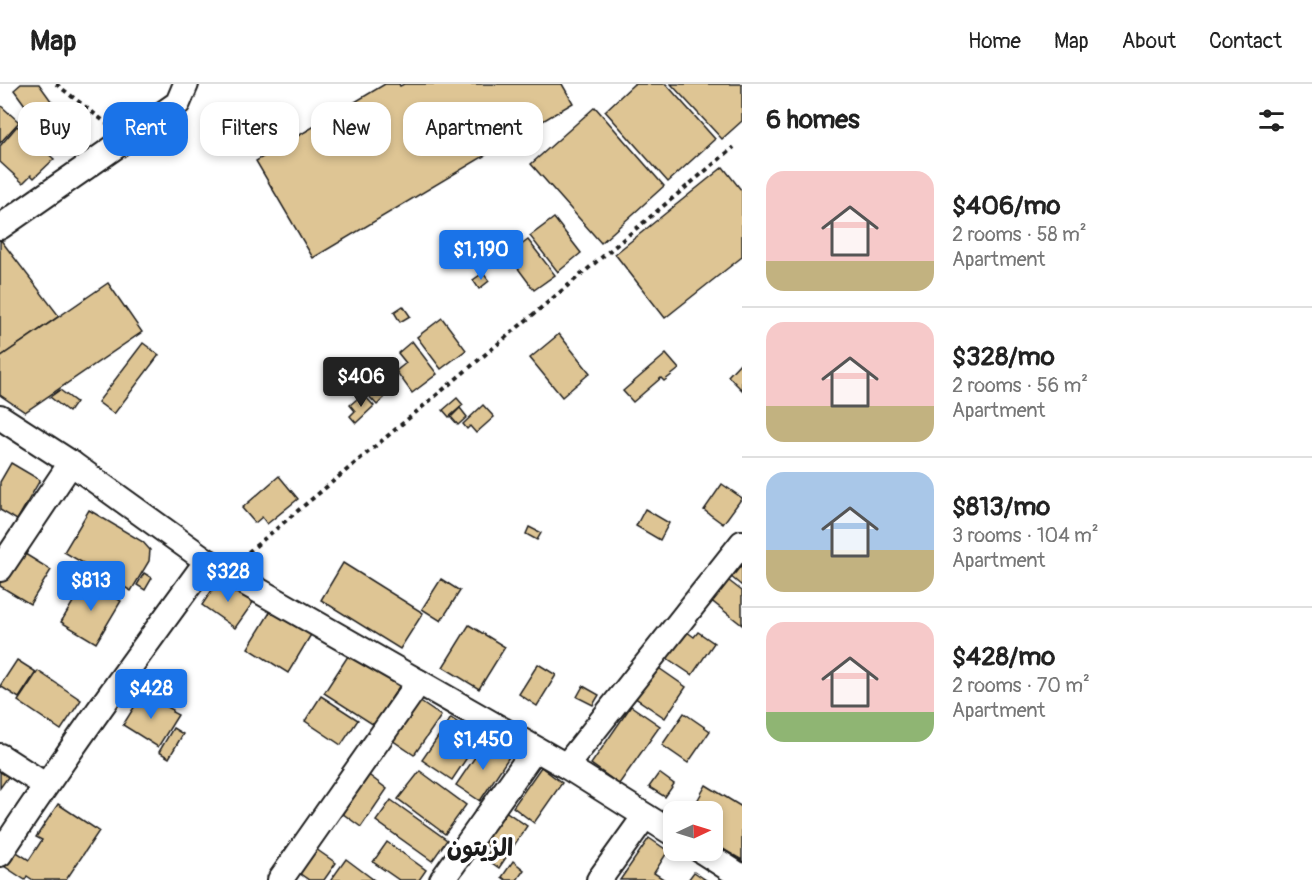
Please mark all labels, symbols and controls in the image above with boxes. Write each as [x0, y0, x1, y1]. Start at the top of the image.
text: Map [30, 24, 76, 59]
text: Home [968, 28, 1021, 55]
text: Map [1054, 28, 1089, 55]
text: About [1122, 28, 1176, 55]
text: Contact [1209, 28, 1282, 55]
chip: Buy [18, 102, 91, 156]
chip: Rent [103, 102, 188, 156]
chip: Filters [200, 102, 299, 156]
chip: New [311, 102, 391, 156]
chip: Apartment [403, 102, 543, 156]
text: 6 homes [766, 104, 860, 136]
icon: filters [1255, 104, 1288, 137]
text: $406/mo [952, 190, 1060, 222]
icon: home [814, 195, 886, 267]
text: 2 rooms · 58 m² [952, 222, 1087, 247]
pin: $1,190 [432, 230, 530, 281]
text: $1,190 [453, 237, 509, 262]
text: Apartment [952, 247, 1045, 272]
text: $328/mo [952, 341, 1055, 373]
icon: home [814, 346, 886, 418]
pin: $406 [325, 357, 397, 408]
text: $406 [337, 364, 385, 389]
text: 2 rooms · 56 m² [952, 373, 1088, 398]
text: Apartment [952, 398, 1045, 423]
text: $813/mo [952, 491, 1050, 523]
icon: home [814, 496, 886, 568]
text: 3 rooms · 104 m² [952, 523, 1099, 548]
text: Apartment [952, 548, 1045, 573]
pin: $328 [192, 552, 264, 603]
text: $328 [206, 559, 250, 584]
pin: $813 [55, 561, 127, 612]
text: $813 [71, 568, 111, 593]
text: $428/mo [952, 641, 1055, 673]
icon: home [814, 646, 886, 718]
pin: $428 [115, 669, 187, 720]
text: 2 rooms · 70 m² [952, 673, 1090, 698]
text: $428 [129, 676, 173, 701]
text: Apartment [952, 698, 1045, 723]
pin: $1,450 [434, 720, 532, 771]
text: $1,450 [453, 727, 513, 752]
north arrow [663, 801, 723, 861]
map controls [663, 801, 723, 861]
district label: الزيتون [447, 834, 513, 864]

